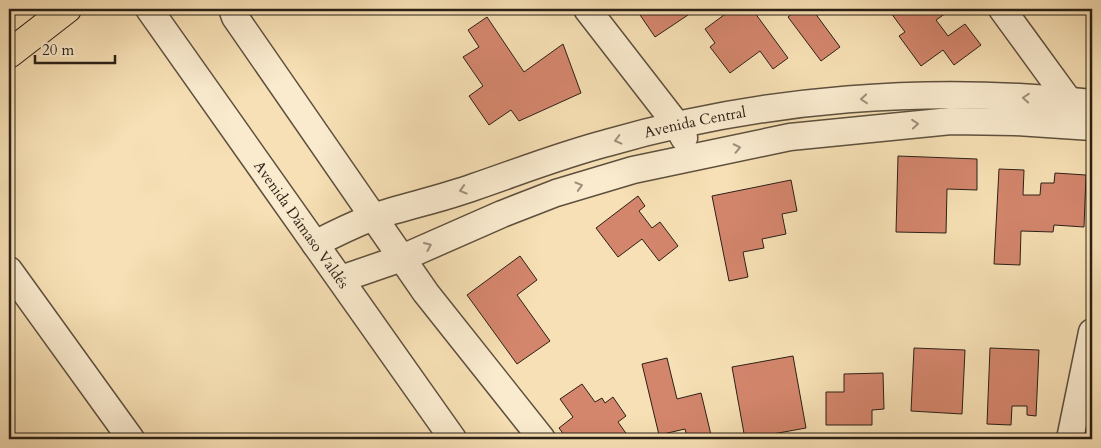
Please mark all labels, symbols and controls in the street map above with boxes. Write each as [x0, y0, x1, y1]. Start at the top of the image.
scale bar [35, 32, 115, 64]
text: 20 m [42, 40, 74, 60]
one-way arrow [860, 93, 868, 104]
one-way arrow [1022, 93, 1030, 104]
street label: Avenida Central [642, 102, 748, 143]
one-way arrow [912, 119, 920, 130]
one-way arrow [613, 134, 622, 145]
one-way arrow [733, 144, 742, 154]
street label: Avenida Dámaso Valdés [249, 157, 354, 293]
one-way arrow [575, 182, 583, 192]
one-way arrow [460, 185, 468, 195]
one-way arrow [423, 242, 432, 253]

